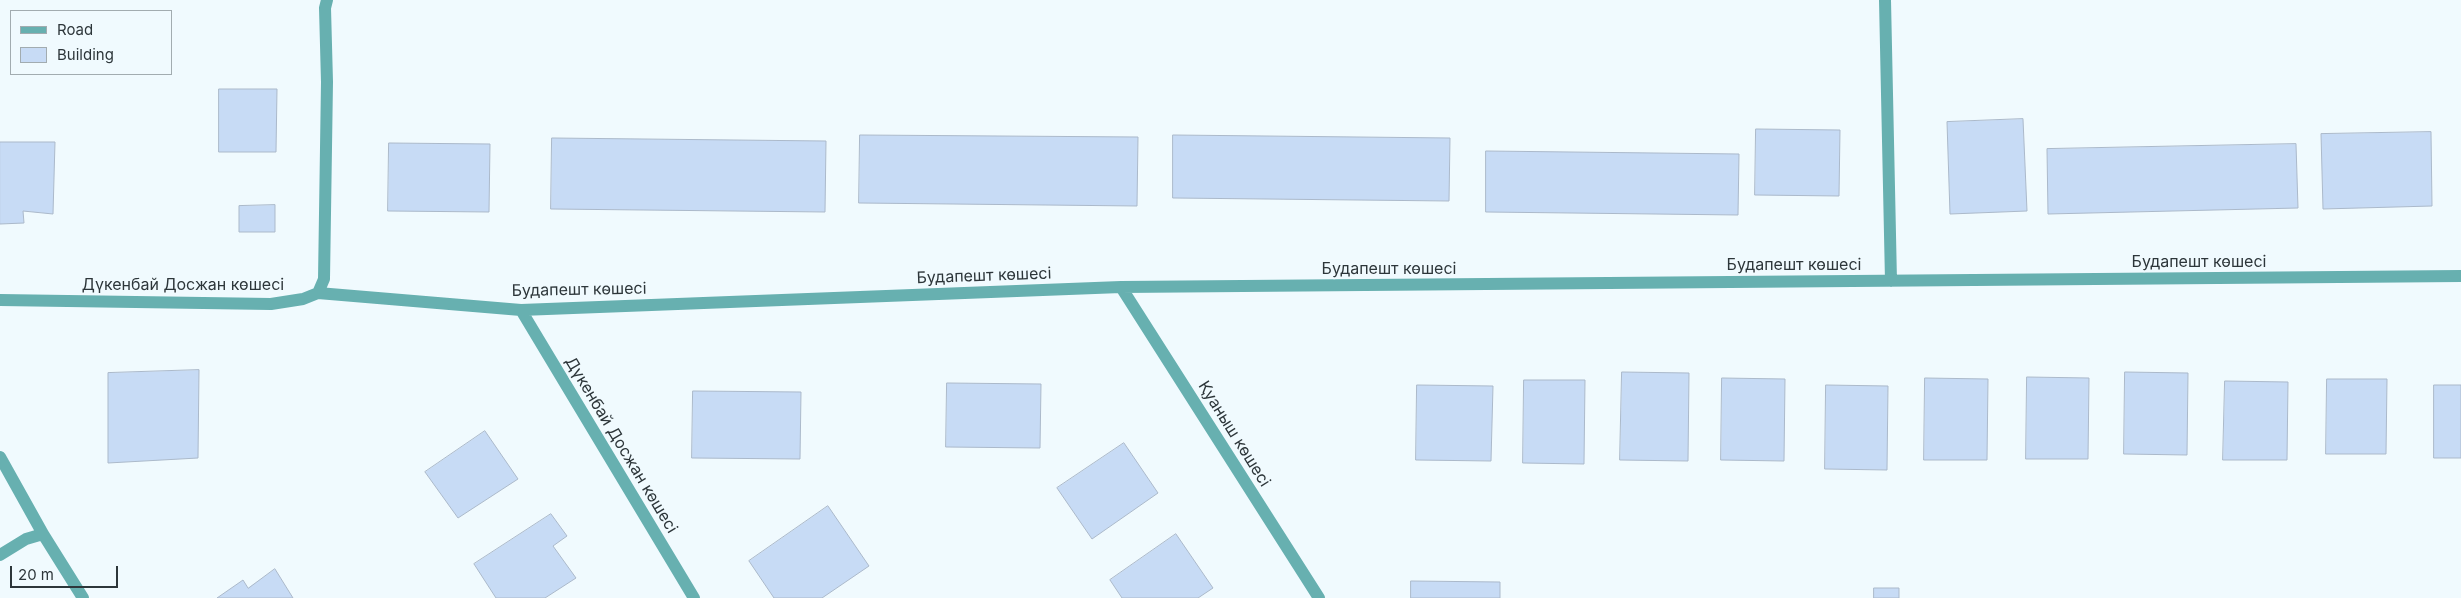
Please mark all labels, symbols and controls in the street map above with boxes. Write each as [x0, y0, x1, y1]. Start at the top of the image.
legend [10, 10, 172, 75]
text: Road [57, 20, 93, 39]
text: Building [57, 45, 114, 64]
street label: Будапешт көшесі [2132, 252, 2266, 272]
street label: Будапешт көшесі [1727, 255, 1861, 275]
street label: Будапешт көшесі [1322, 259, 1456, 279]
street label: Будапешт көшесі [916, 264, 1052, 288]
street label: Дүкенбай Досжан көшесі [82, 275, 284, 295]
street label: Будапешт көшесі [511, 279, 647, 301]
street label: Дүкенбай Досжан көшесі [561, 353, 681, 537]
street label: Қуаныш көшесі [1194, 378, 1274, 490]
scale bar [12, 556, 120, 588]
text: 20 m [18, 565, 54, 584]

